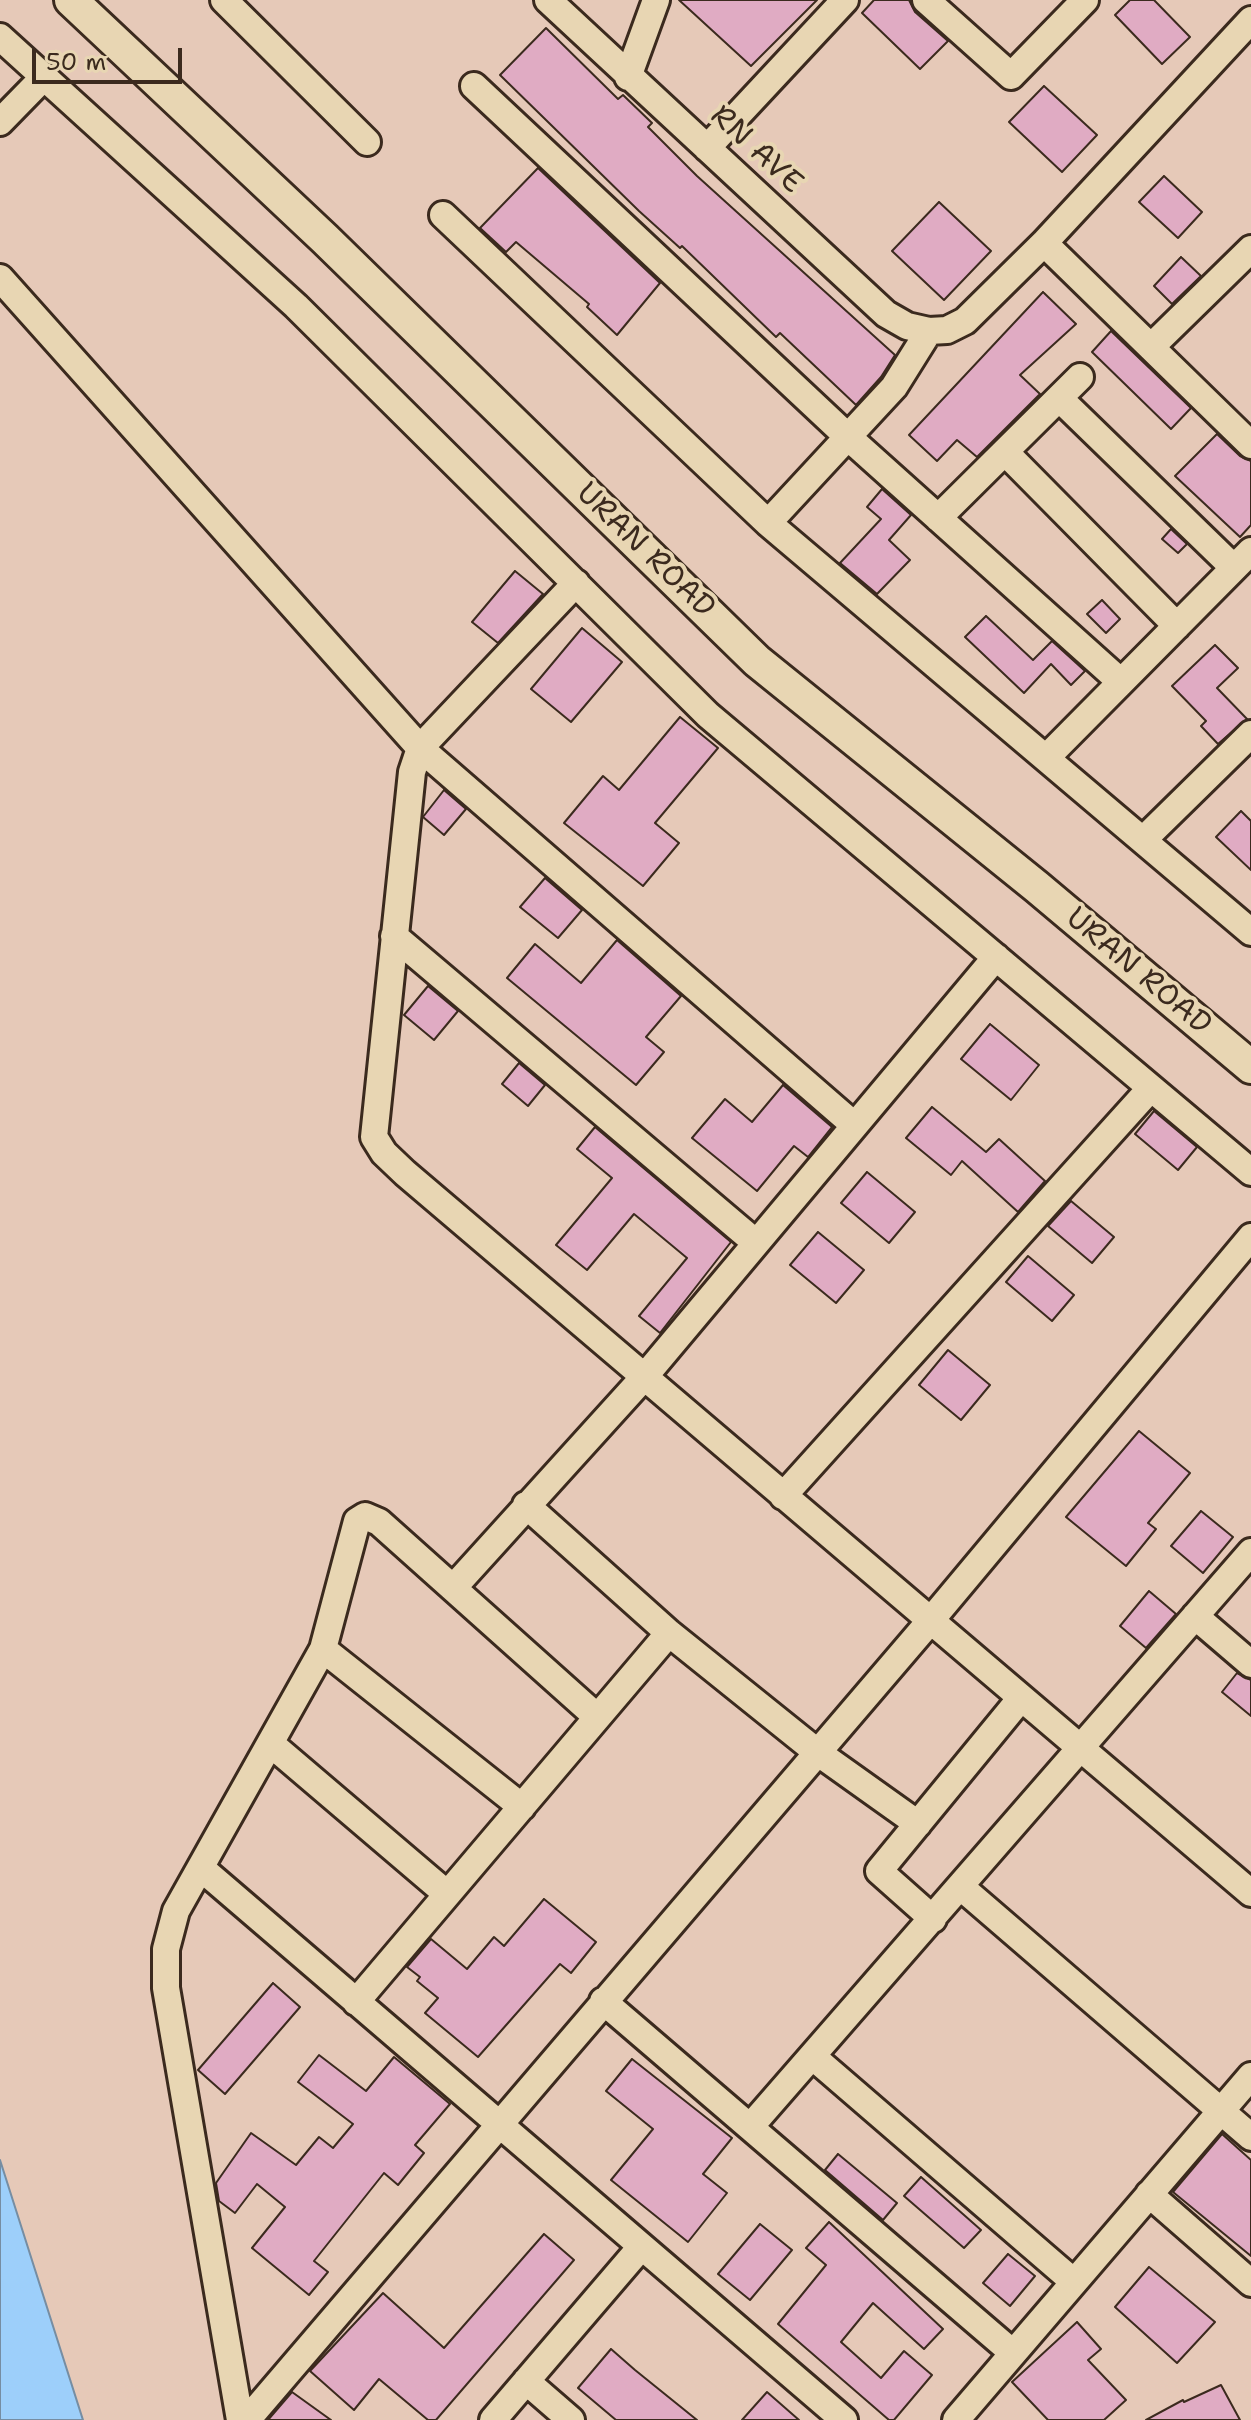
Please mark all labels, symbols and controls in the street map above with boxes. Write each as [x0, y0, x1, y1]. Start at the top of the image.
scale bar [36, 32, 186, 82]
text: 50 m [46, 46, 106, 78]
street label: RN AVE [702, 98, 810, 202]
street label: URAN ROAD [568, 476, 722, 626]
street label: URAN ROAD [1058, 901, 1218, 1043]

